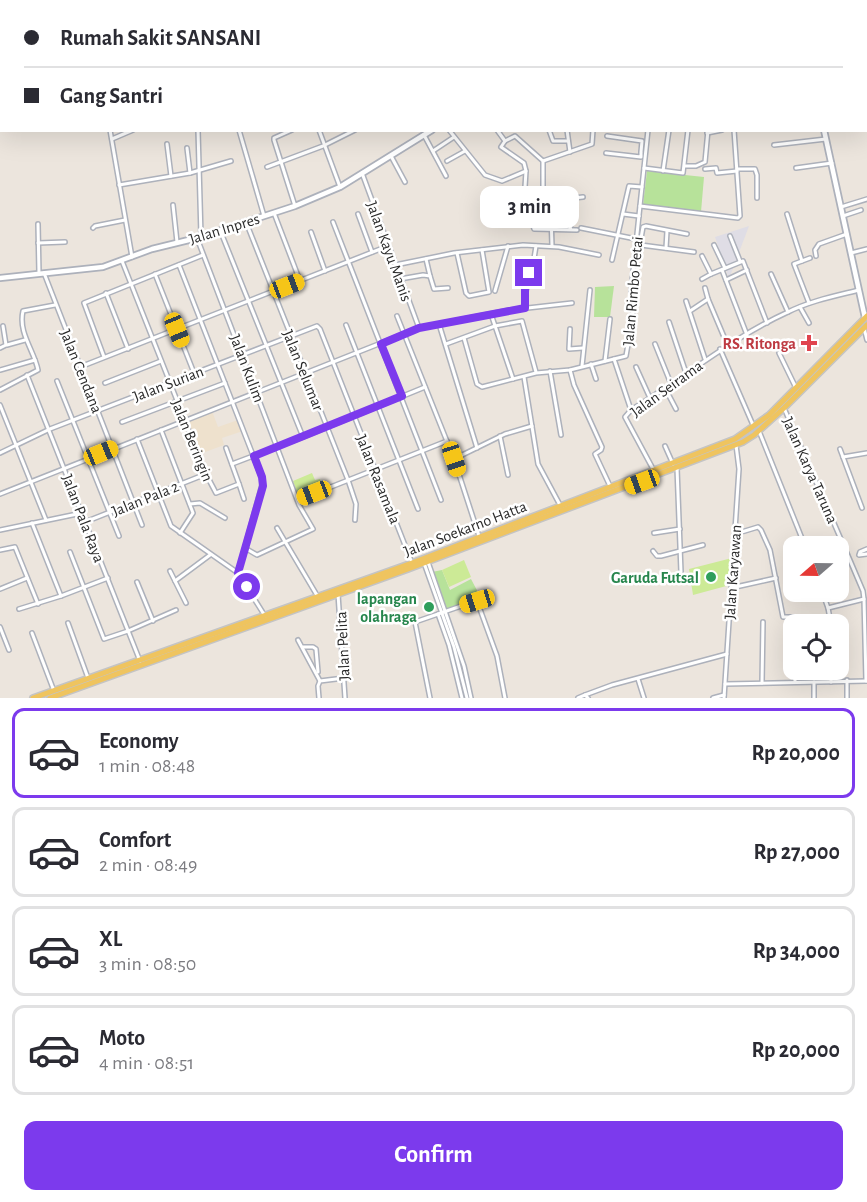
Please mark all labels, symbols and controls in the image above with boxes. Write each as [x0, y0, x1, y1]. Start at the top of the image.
text: Rumah Sakit SANSANI [60, 27, 261, 49]
text: Gang Santri [60, 85, 163, 107]
callout: 3 min [480, 186, 578, 228]
text: 3 min [508, 197, 551, 217]
street label: Jalan Kayu Manis [363, 199, 415, 304]
street label: Jalan Inpres [187, 211, 262, 247]
street label: Jalan Rimbo Petai [620, 236, 646, 346]
route end [515, 259, 542, 286]
car [267, 271, 307, 301]
car [162, 310, 192, 350]
street label: Jalan Cendana [57, 327, 105, 416]
street label: Jalan Selumar [280, 328, 327, 414]
street label: Jalan Kulim [227, 332, 267, 405]
marker: RS. Ritonga [800, 334, 818, 352]
place label: RS. Ritonga [722, 336, 796, 352]
street label: Jalan Seirama [627, 357, 706, 420]
street label: Jalan Surian [131, 363, 206, 405]
street label: Jalan Beringin [168, 397, 216, 484]
street label: Jalan Karya Taruna [779, 415, 841, 526]
street label: Jalan Rasamala [353, 432, 403, 526]
car [81, 438, 121, 468]
car [440, 439, 468, 479]
car [622, 467, 662, 497]
street label: Jalan Pala Raya [58, 472, 107, 565]
street label: Jalan Pala 2 [110, 478, 181, 520]
car [294, 478, 334, 508]
street label: Jalan Soekarno Hatta [402, 498, 529, 560]
street label: Jalan Karyawan [722, 524, 745, 620]
north arrow [783, 536, 849, 602]
map controls [783, 536, 849, 680]
place label: Garuda Futsal [611, 570, 699, 586]
marker: Garuda Futsal [704, 570, 718, 584]
route start [233, 573, 260, 600]
car [457, 587, 497, 615]
place label: lapangan olahraga [357, 591, 417, 625]
marker: lapangan olahraga [422, 600, 436, 614]
street label: Jalan Pelita [333, 611, 353, 681]
button: locate [783, 614, 849, 680]
icon: car [27, 726, 81, 780]
text: Economy [99, 730, 179, 752]
text: Rp 20,000 [751, 742, 840, 764]
text: 1 min · 08:48 [99, 756, 195, 776]
icon: car [27, 825, 81, 879]
text: Comfort [99, 829, 171, 851]
text: Rp 27,000 [753, 841, 840, 863]
text: 2 min · 08:49 [99, 855, 197, 875]
icon: car [27, 924, 81, 978]
text: XL [99, 928, 122, 950]
text: Rp 34,000 [753, 940, 840, 962]
text: 3 min · 08:50 [99, 954, 196, 974]
icon: car [27, 1023, 81, 1077]
text: Moto [99, 1027, 145, 1049]
text: Rp 20,000 [751, 1039, 840, 1061]
text: 4 min · 08:51 [99, 1053, 194, 1073]
button: Confirm [24, 1121, 843, 1190]

